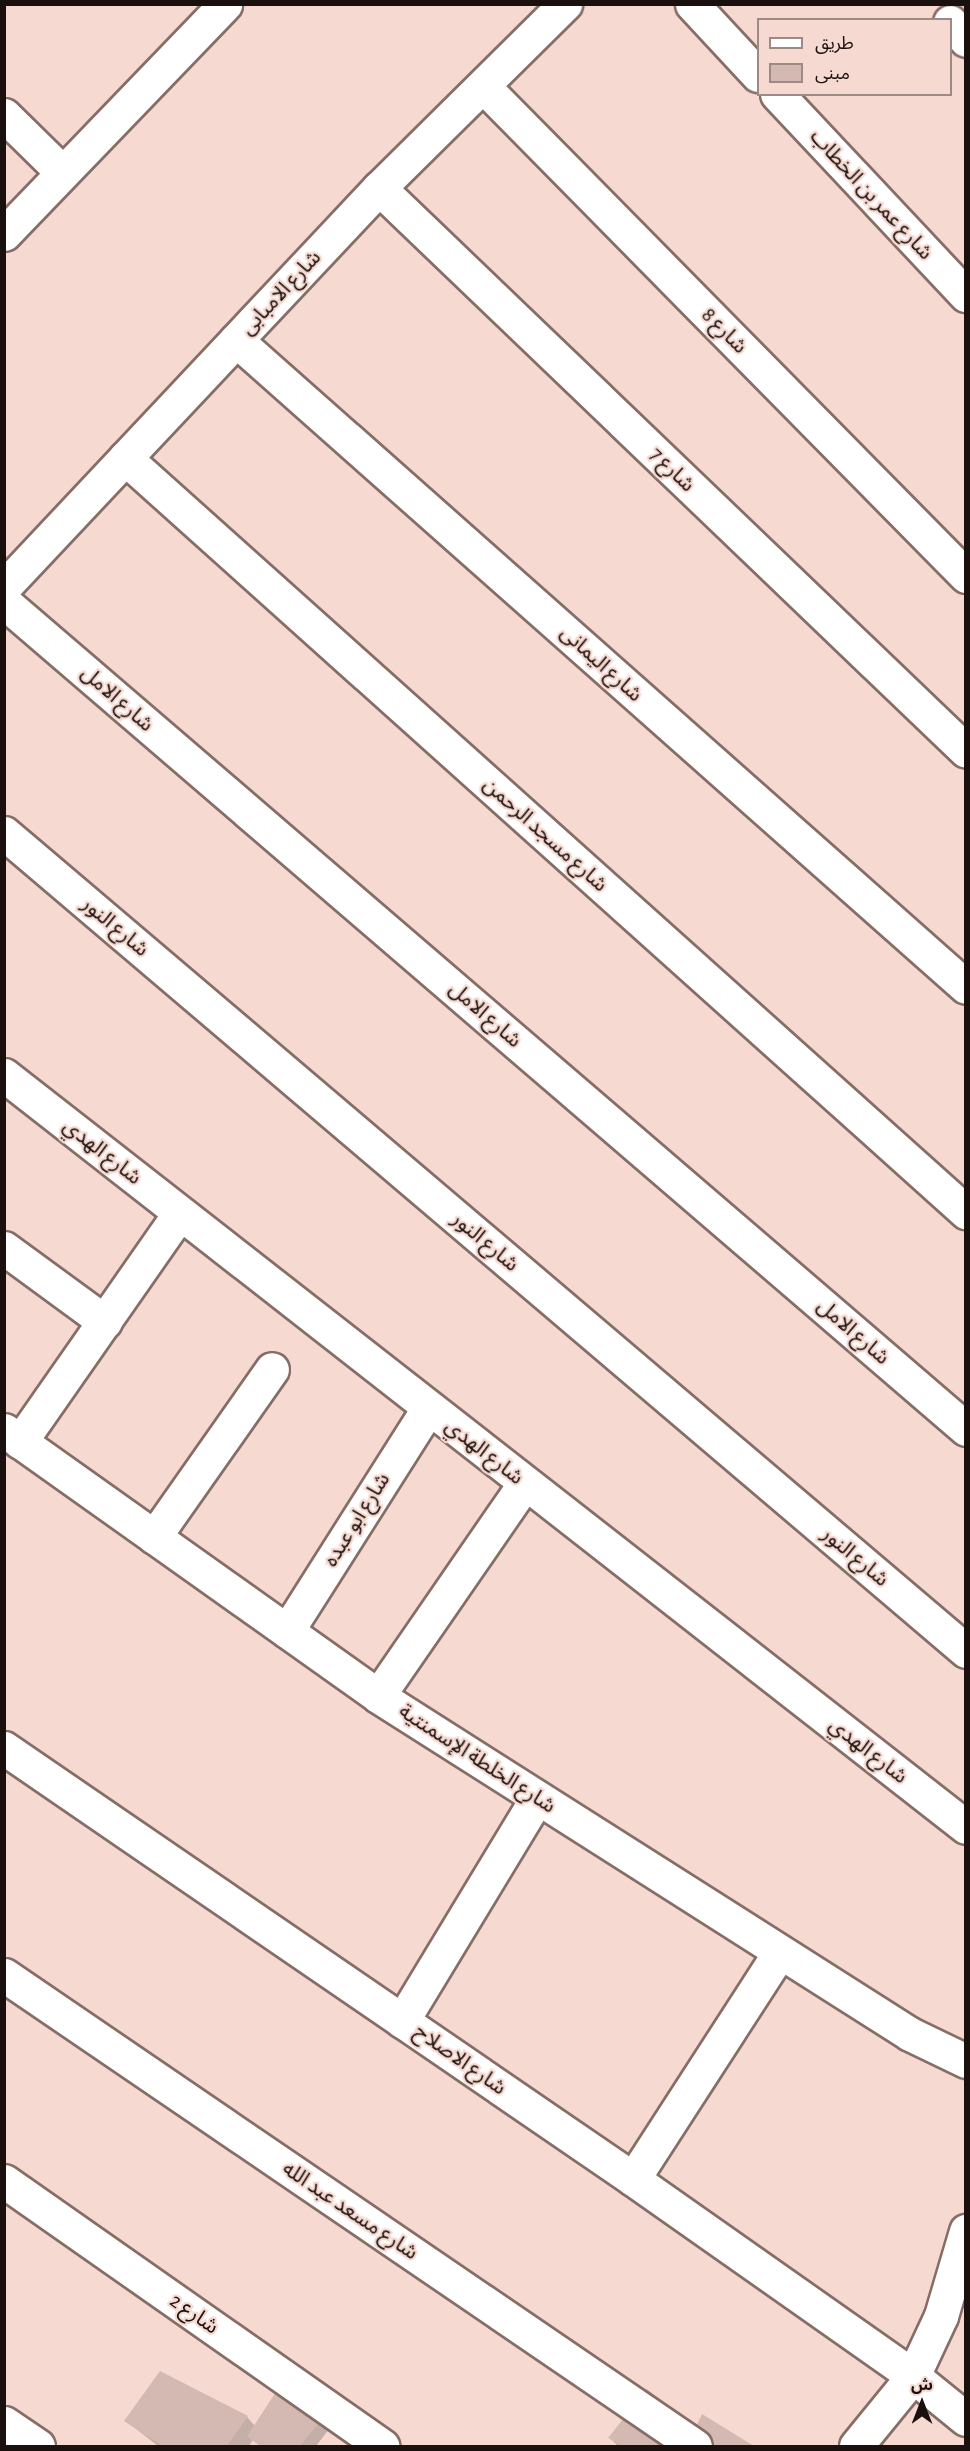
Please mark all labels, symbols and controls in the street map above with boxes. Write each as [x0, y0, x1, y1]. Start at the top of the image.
legend [757, 18, 952, 96]
text: طريق [815, 35, 854, 53]
text: مبنى [815, 65, 850, 83]
street label: شارع عمر بن الخطاب [804, 125, 938, 265]
street label: شارع الامبابى [235, 245, 327, 341]
street label: شارع 8 [696, 303, 752, 359]
street label: شارع 7 [644, 442, 700, 498]
street label: شارع اليمانى [555, 620, 647, 708]
street label: شارع الامل [76, 661, 158, 737]
street label: شارع مسجد الرحمن [477, 772, 613, 898]
street label: شارع النور [76, 892, 154, 962]
street label: شارع الامل [444, 977, 526, 1053]
street label: شارع الهدي [58, 1114, 146, 1190]
street label: شارع النور [446, 1207, 524, 1277]
street label: شارع الامل [812, 1294, 894, 1370]
street label: شارع الهدي [440, 1414, 528, 1490]
street label: شارع ابو عبده [318, 1468, 396, 1572]
street label: شارع النور [816, 1522, 894, 1592]
street label: شارع الخلطة الإسمنتية [394, 1699, 560, 1819]
street label: شارع الهدي [824, 1713, 912, 1789]
street label: شارع الاصلاح [409, 2019, 511, 2101]
street label: شارع مسعد عبد الله [277, 2156, 423, 2266]
street label: شارع 2 [165, 2288, 223, 2340]
north arrow [892, 2373, 952, 2433]
text: ش [911, 2377, 933, 2393]

